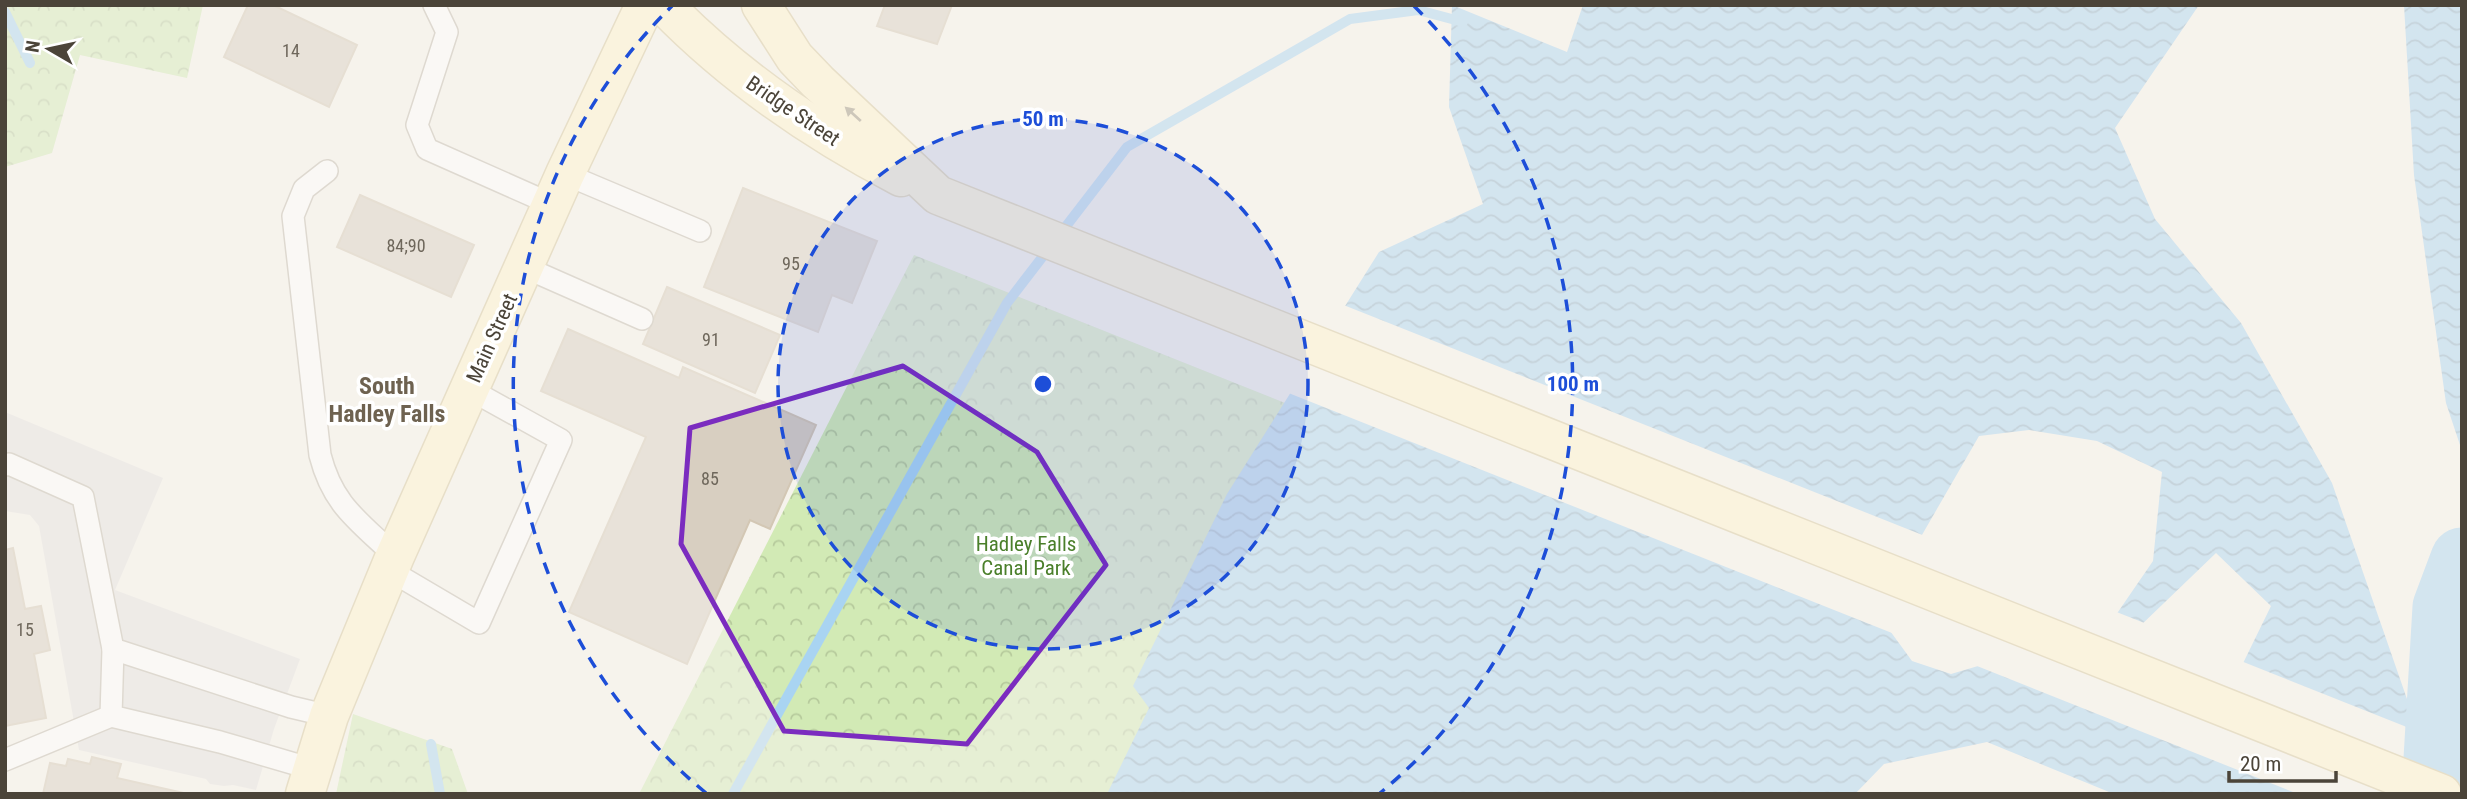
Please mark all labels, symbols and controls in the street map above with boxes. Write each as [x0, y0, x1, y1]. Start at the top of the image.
north arrow [14, 14, 84, 84]
text: N [20, 39, 45, 54]
house number: 14 [282, 40, 300, 61]
street label: Bridge Street [742, 71, 844, 151]
one-way arrow [844, 106, 862, 122]
text: 50 m [1022, 107, 1064, 131]
house number: 84;90 [386, 235, 426, 256]
house number: 95 [782, 253, 800, 274]
street label: Main Street [462, 290, 522, 386]
house number: 91 [702, 329, 720, 350]
district label: South Hadley Falls [329, 372, 446, 428]
centre of rings [1031, 372, 1055, 396]
text: 100 m [1547, 372, 1599, 396]
house number: 85 [701, 468, 719, 489]
park label: Hadley Falls Canal Park [976, 532, 1076, 580]
house number: 15 [16, 619, 34, 640]
scale bar [2229, 740, 2336, 784]
text: 20 m [2240, 752, 2281, 776]

